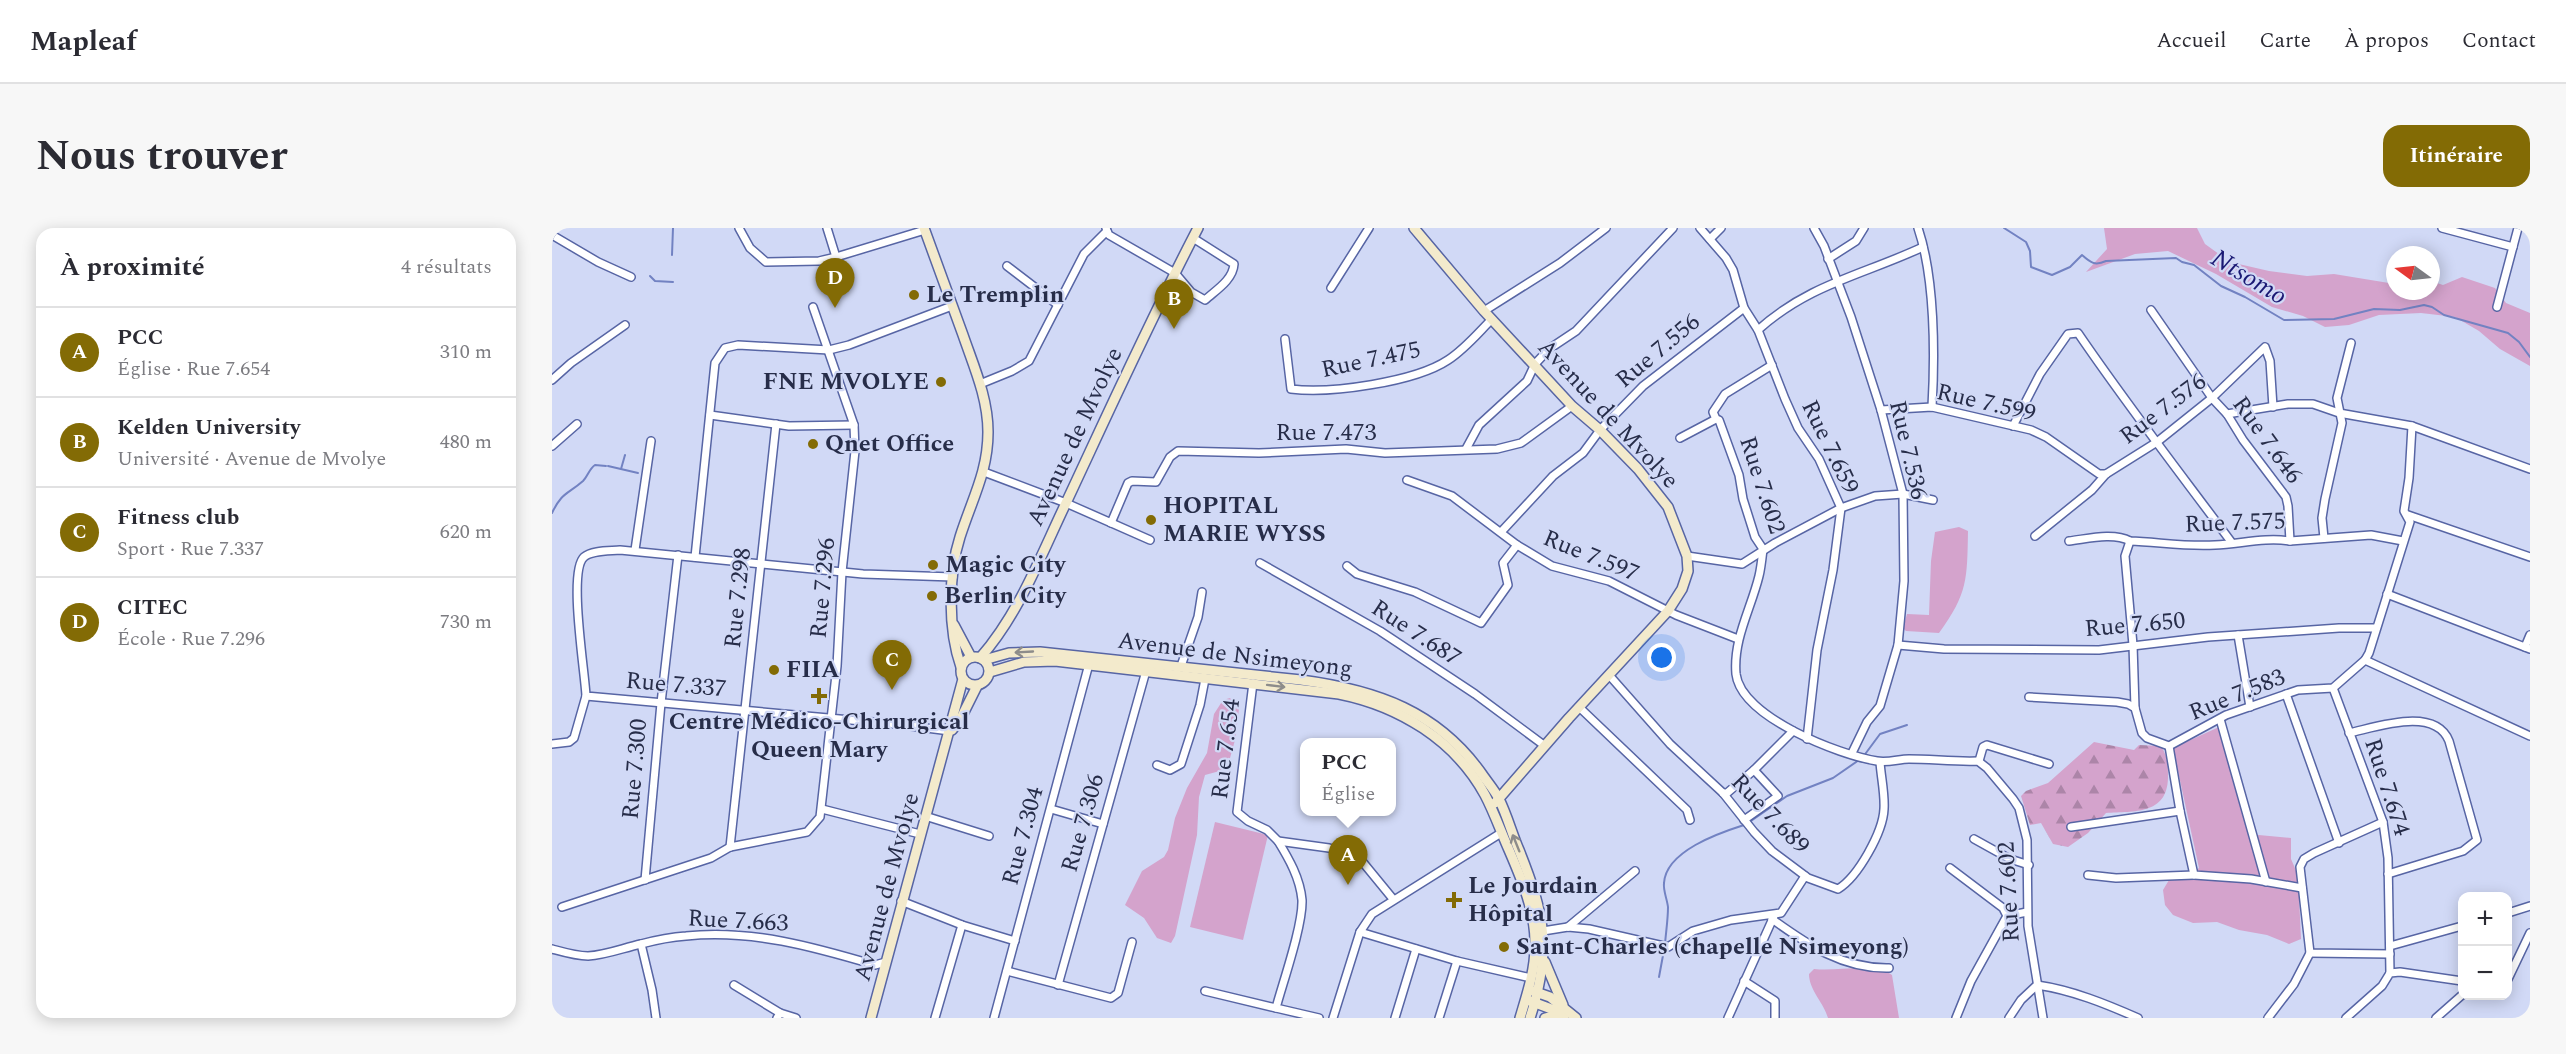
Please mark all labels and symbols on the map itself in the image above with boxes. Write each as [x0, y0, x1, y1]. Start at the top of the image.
water label: Ntsomo [2203, 238, 2295, 316]
north arrow [2386, 246, 2440, 300]
pin: D [816, 259, 854, 308]
place label: Le Tremplin [926, 277, 1064, 313]
pin: B [1154, 279, 1194, 329]
marker: Le Tremplin [907, 288, 921, 302]
street label: Rue 7.556 [1608, 305, 1708, 397]
street label: Avenue de Mvolye [1529, 331, 1687, 497]
street label: Rue 7.475 [1318, 332, 1424, 388]
street label: Avenue de Mvolye [1018, 342, 1132, 532]
place label: FNE MVOLYE [763, 364, 929, 400]
street label: Rue 7.576 [2112, 364, 2214, 454]
street label: Rue 7.599 [1933, 374, 2039, 432]
marker: FNE MVOLYE [934, 375, 948, 389]
street label: Rue 7.646 [2223, 389, 2311, 491]
street label: Rue 7.659 [1792, 394, 1868, 500]
street label: Rue 7.536 [1879, 397, 1937, 503]
street label: Rue 7.473 [1276, 415, 1376, 451]
place label: Qnet Office [825, 426, 954, 462]
street label: Rue 7.602 [1729, 431, 1795, 539]
marker: Qnet Office [806, 437, 820, 451]
place label: HOPITAL MARIE WYSS [1163, 488, 1326, 552]
street label: Rue 7.575 [2184, 503, 2286, 543]
marker: HOPITAL MARIE WYSS [1144, 513, 1158, 527]
street label: Rue 7.597 [1537, 520, 1645, 592]
street label: Rue 7.296 [801, 536, 845, 640]
street label: Rue 7.298 [715, 546, 761, 650]
place label: Magic City [945, 547, 1067, 583]
marker: Magic City [926, 558, 940, 572]
place label: Berlin City [944, 578, 1067, 614]
marker: Berlin City [925, 589, 939, 603]
street label: Rue 7.687 [1364, 590, 1468, 676]
street label: Rue 7.650 [2083, 603, 2187, 647]
street label: Avenue de Nsimeyong [1115, 623, 1355, 687]
pin: C [872, 640, 912, 690]
your location [1647, 643, 1676, 672]
one-way arrow [1014, 647, 1034, 658]
place label: FIIA [786, 652, 840, 688]
street label: Rue 7.583 [2183, 659, 2291, 731]
street label: Rue 7.337 [624, 663, 728, 707]
marker: FIIA [767, 663, 781, 677]
one-way arrow [1265, 681, 1285, 692]
marker: Centre Médico-Chirurgical Queen Mary [810, 687, 828, 705]
street label: Rue 7.654 [1202, 697, 1250, 801]
place label: Centre Médico-Chirurgical Queen Mary [669, 704, 969, 768]
street label: Rue 7.300 [613, 717, 657, 821]
street label: Rue 7.674 [2354, 733, 2420, 841]
street label: Rue 7.689 [1722, 765, 1818, 863]
street label: Rue 7.306 [1052, 770, 1114, 876]
street label: Rue 7.304 [993, 783, 1053, 889]
street label: Avenue de Mvolye [845, 789, 929, 985]
one-way arrow [1510, 834, 1521, 853]
pin: A [1328, 836, 1368, 885]
street label: Rue 7.602 [1988, 841, 2030, 943]
place label: Le Jourdain Hôpital [1468, 868, 1598, 932]
marker: Le Jourdain Hôpital [1445, 891, 1463, 909]
street label: Rue 7.663 [687, 900, 789, 942]
place label: Saint-Charles (chapelle Nsimeyong) [1516, 929, 1909, 965]
marker: Saint-Charles (chapelle Nsimeyong) [1497, 940, 1511, 954]

